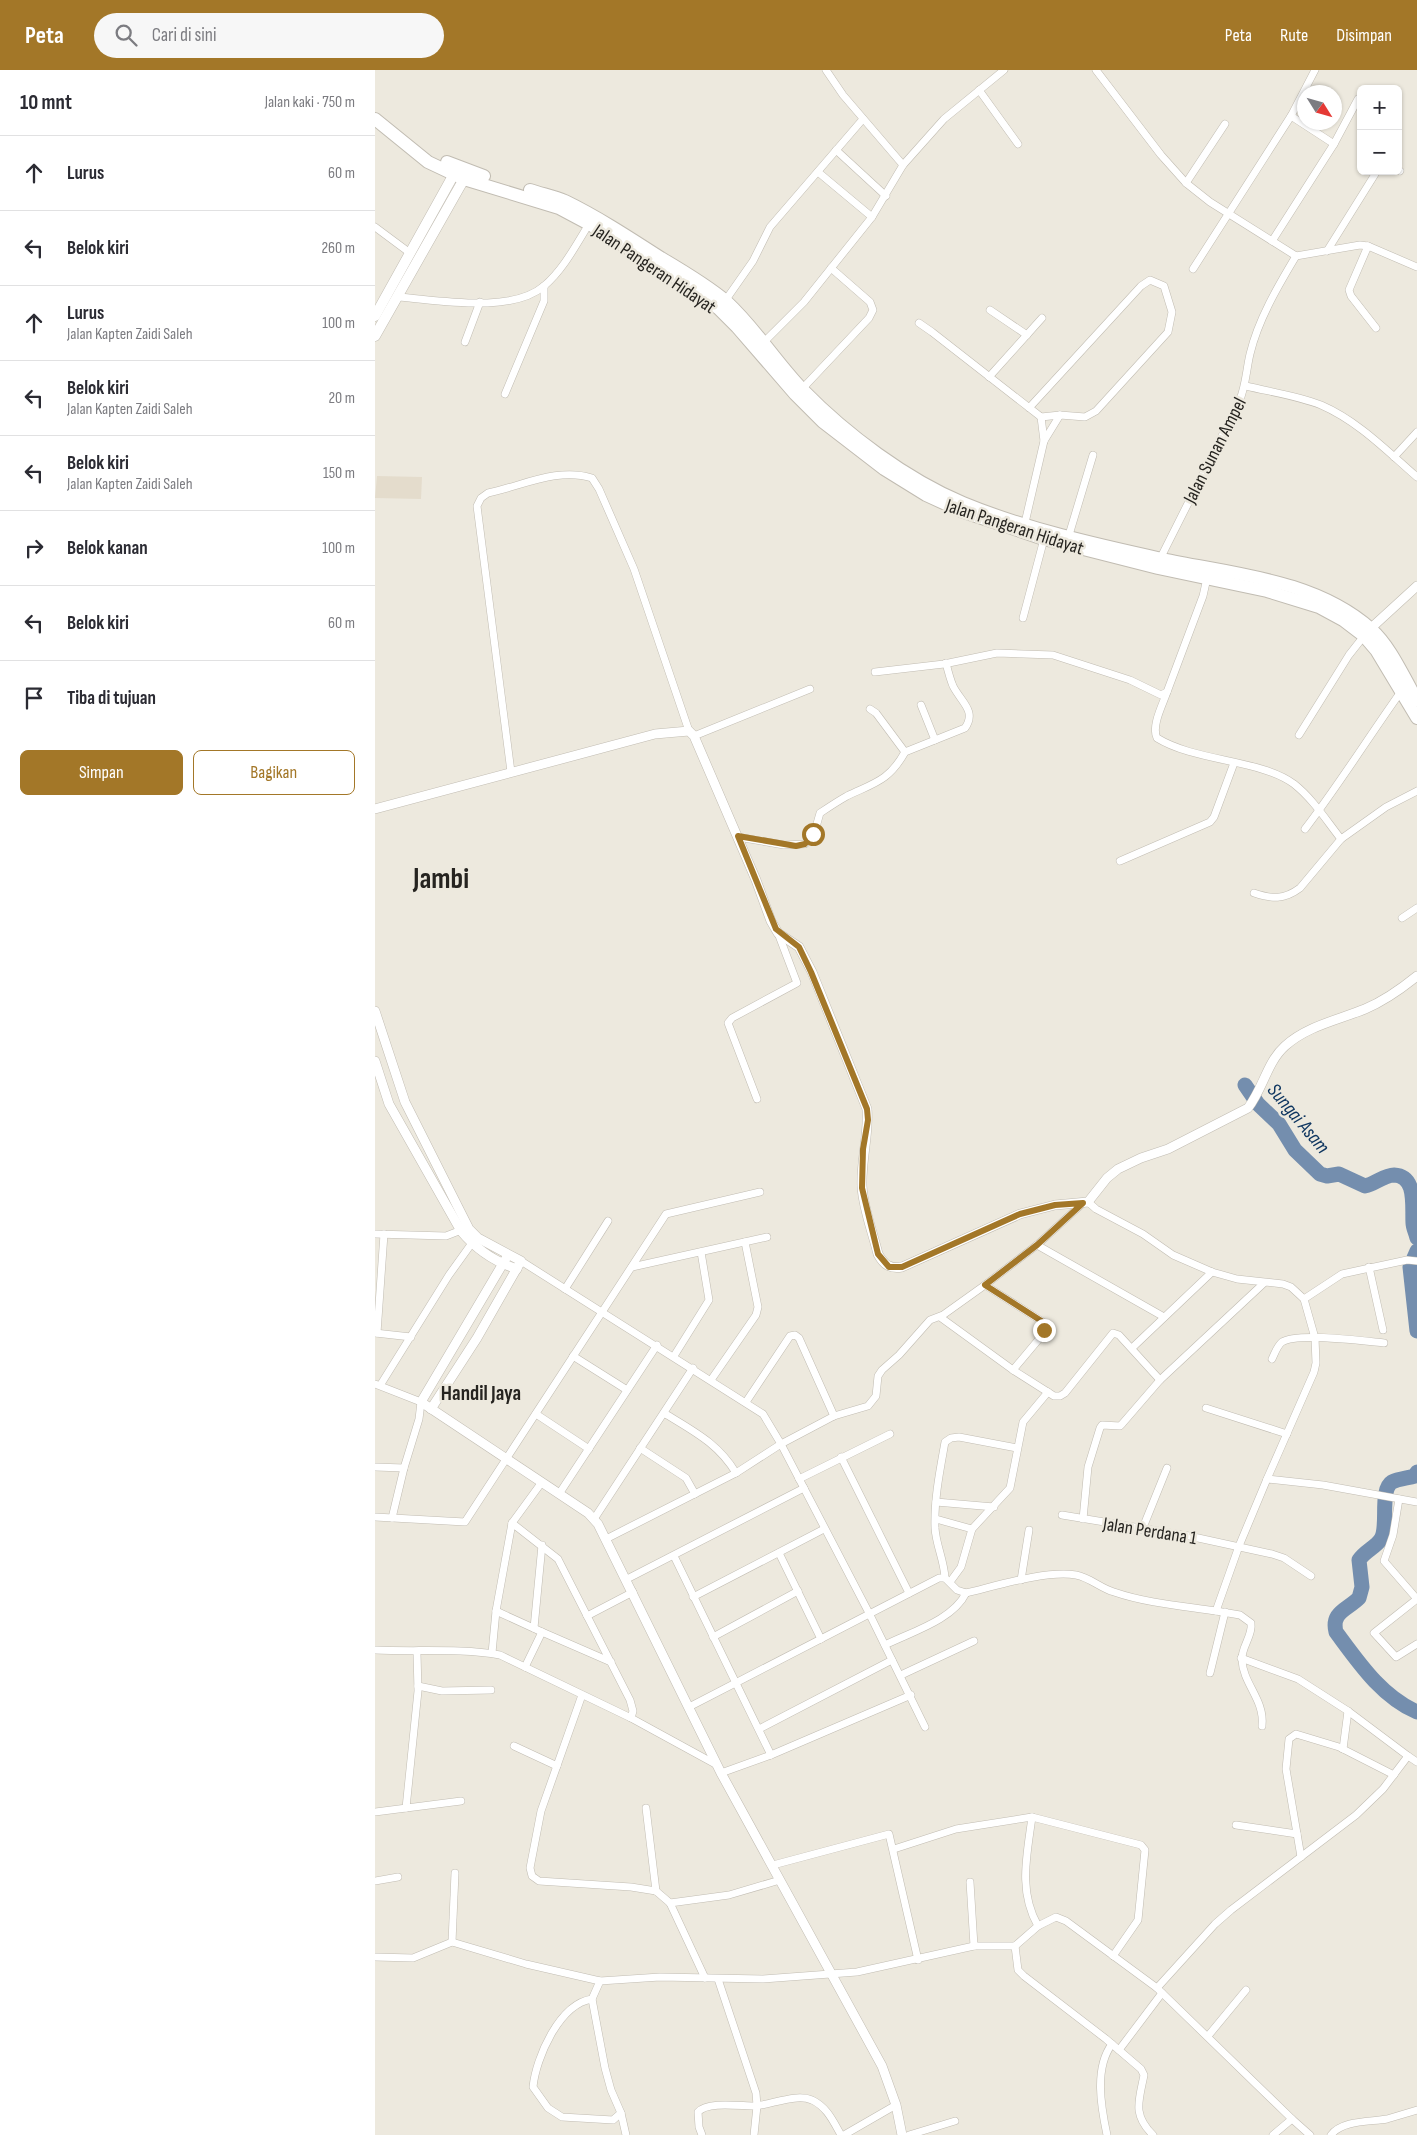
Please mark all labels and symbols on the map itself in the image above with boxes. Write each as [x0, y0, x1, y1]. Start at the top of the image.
north arrow [1297, 85, 1342, 130]
street label: Jalan Pangeran Hidayat [587, 219, 720, 319]
street label: Jalan Sunan Ampel [1178, 394, 1252, 508]
street label: Jalan Pangeran Hidayat [942, 494, 1087, 561]
route start [802, 823, 825, 846]
district label: Jambi [412, 862, 469, 897]
water label: Sungai Asam [1262, 1079, 1335, 1159]
route end [1033, 1319, 1056, 1342]
district label: Handil Jaya [441, 1381, 521, 1406]
street label: Jalan Perdana 1 [1100, 1513, 1199, 1550]

